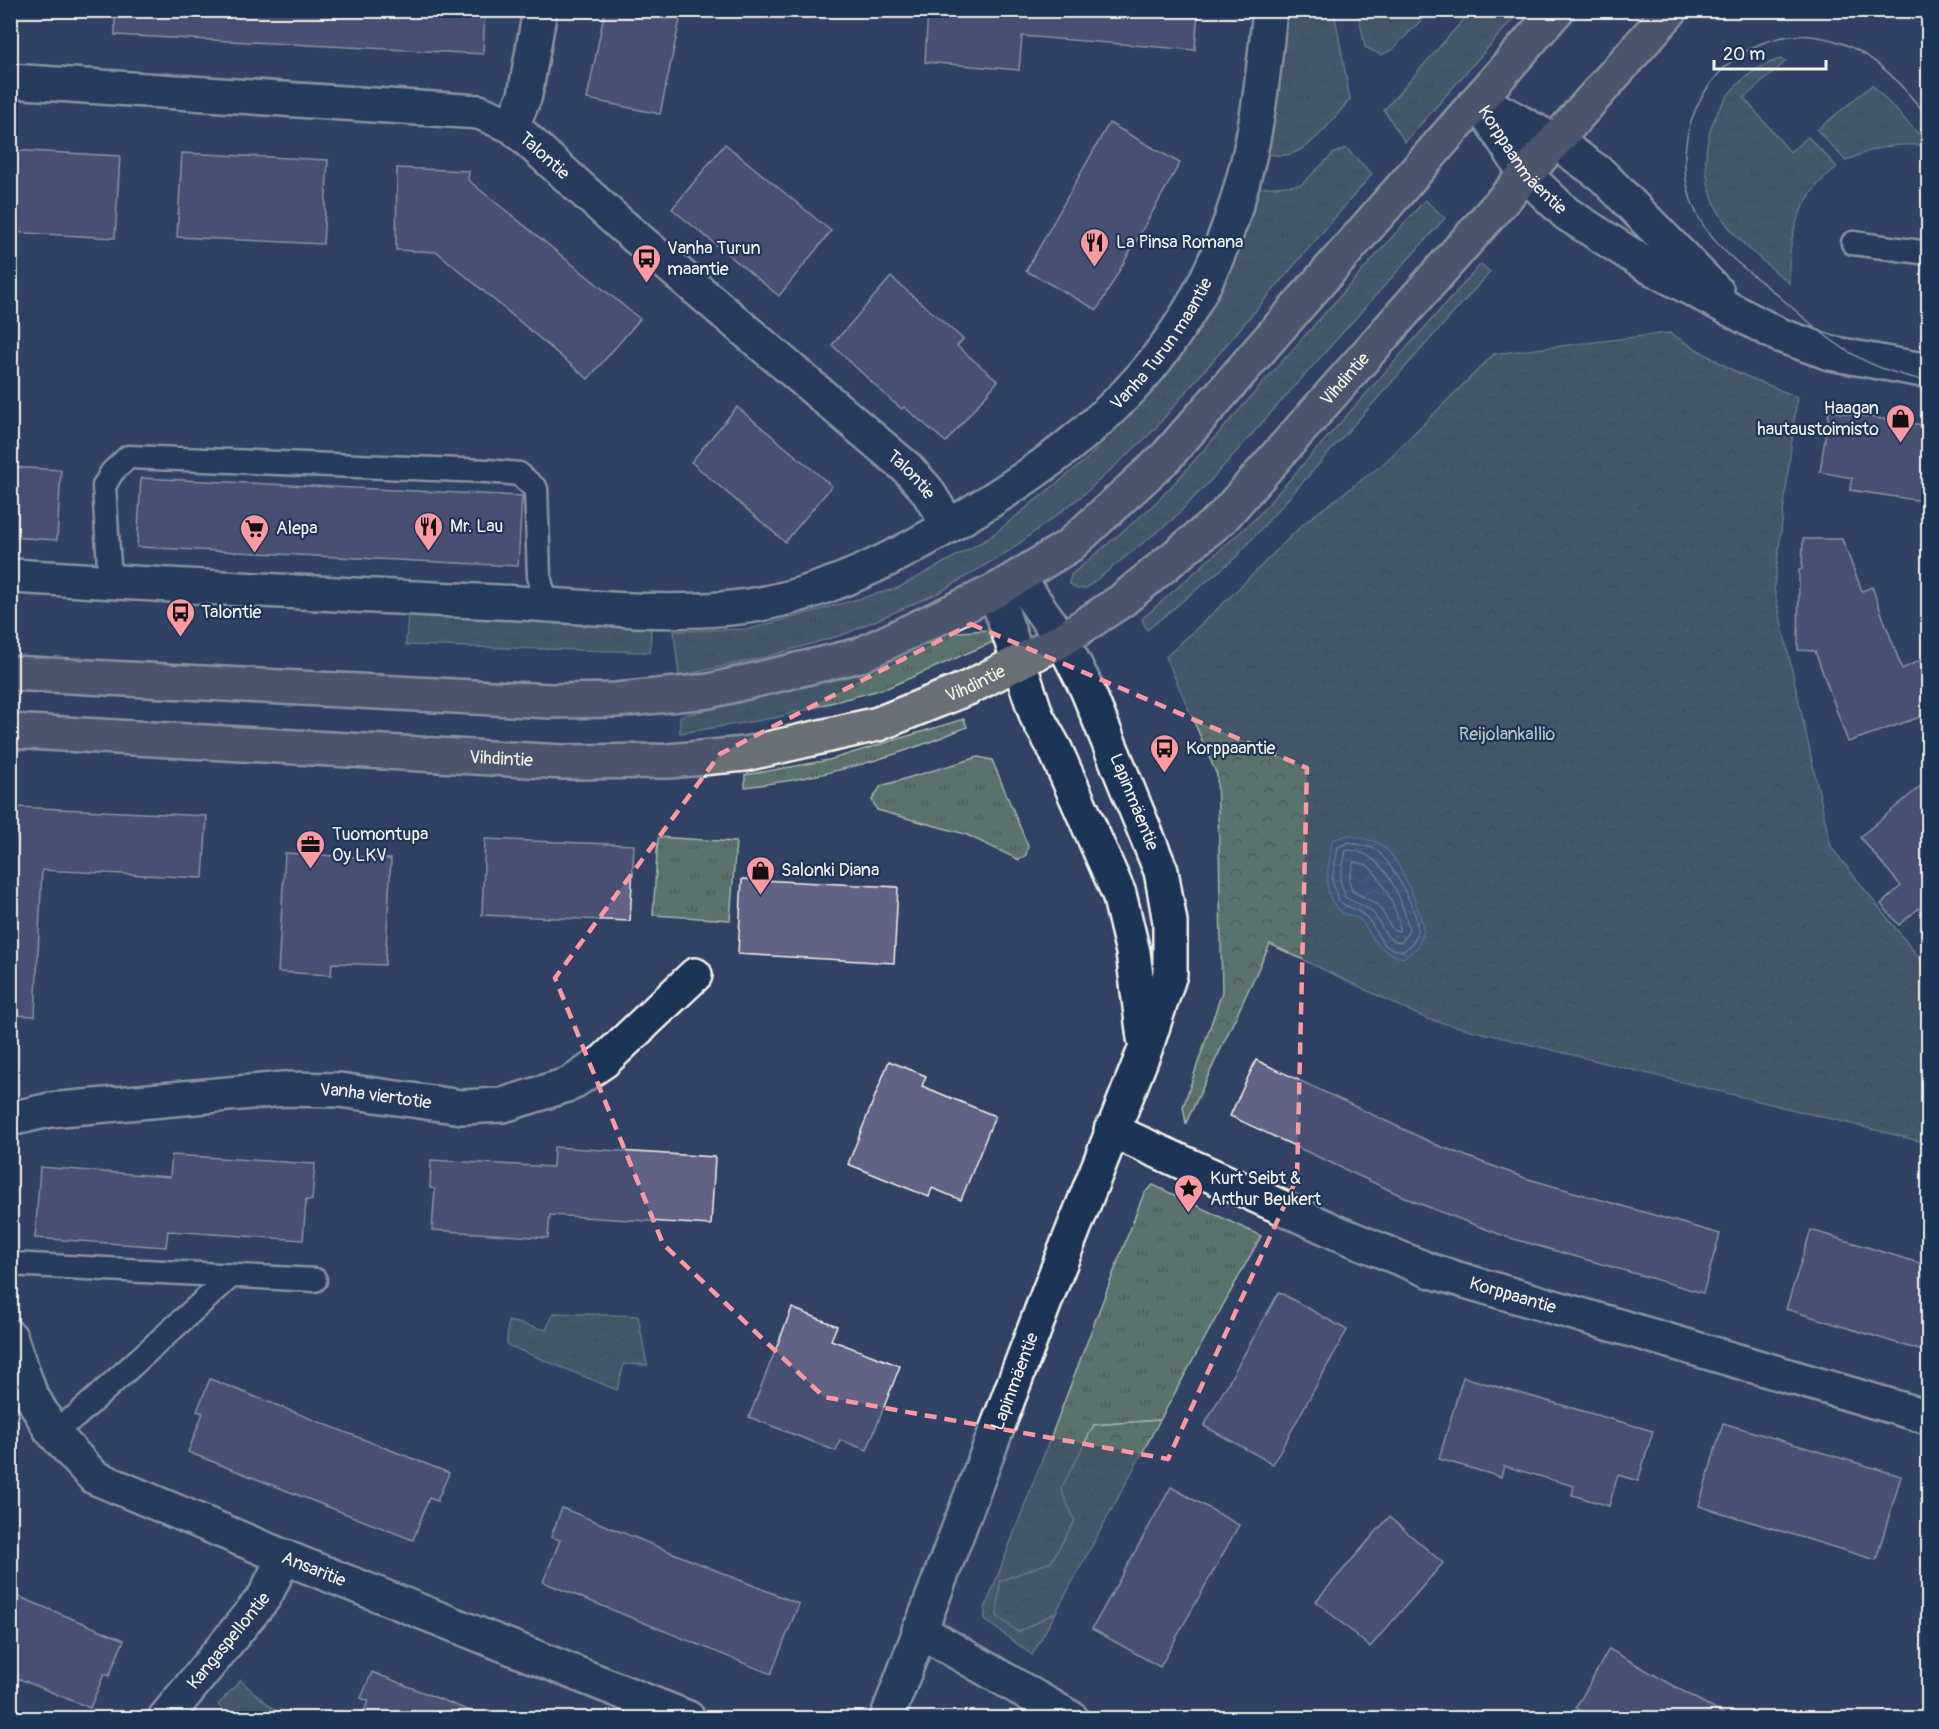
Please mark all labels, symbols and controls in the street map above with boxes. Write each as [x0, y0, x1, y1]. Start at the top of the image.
scale bar [1714, 33, 1826, 71]
text: 20 m [1723, 43, 1765, 66]
street label: Korppaanmäentie [1473, 101, 1572, 220]
street label: Talontie [515, 127, 575, 185]
restaurant icon: La Pinsa Romana [1079, 226, 1111, 268]
place label: La Pinsa Romana [1116, 231, 1243, 254]
place label: Vanha Turun maantie [667, 237, 761, 281]
bus stop icon: Vanha Turun maantie [630, 242, 662, 284]
street label: Vanha Turun maantie [1105, 274, 1217, 415]
street label: Vihdintie [1315, 347, 1375, 410]
place label: Haagan hautaustoimisto [1757, 397, 1879, 441]
shop icon: Haagan hautaustoimisto [1884, 402, 1916, 444]
street label: Talontie [882, 445, 941, 503]
restaurant icon: Mr. Lau [413, 510, 445, 552]
supermarket icon: Alepa [239, 512, 271, 554]
place label: Mr. Lau [450, 515, 503, 538]
place label: Alepa [276, 517, 318, 540]
bus stop icon: Talontie [164, 596, 196, 638]
place label: Talontie [201, 601, 262, 624]
street label: Vihdintie [942, 659, 1009, 707]
park label: Reijolankallio [1459, 723, 1555, 746]
bus stop icon: Korppaantie [1149, 732, 1181, 774]
place label: Korppaantie [1186, 737, 1276, 760]
street label: Vihdintie [469, 745, 534, 772]
street label: Lapinmäentie [1104, 750, 1164, 854]
place label: Tuomontupa Oy LKV [332, 823, 428, 867]
office icon: Tuomontupa Oy LKV [295, 828, 327, 870]
shop icon: Salonki Diana [744, 854, 776, 896]
place label: Salonki Diana [781, 859, 879, 882]
street label: Vanha viertotie [320, 1078, 433, 1114]
place label: Kurt Seibt & Arthur Beukert [1210, 1167, 1322, 1211]
place icon: Kurt Seibt & Arthur Beukert [1173, 1172, 1205, 1214]
street label: Korppaantie [1467, 1271, 1559, 1319]
street label: Lapinmäentie [986, 1329, 1044, 1434]
street label: Ansaritie [278, 1546, 349, 1592]
street label: Kangaspellontie [182, 1587, 275, 1694]

